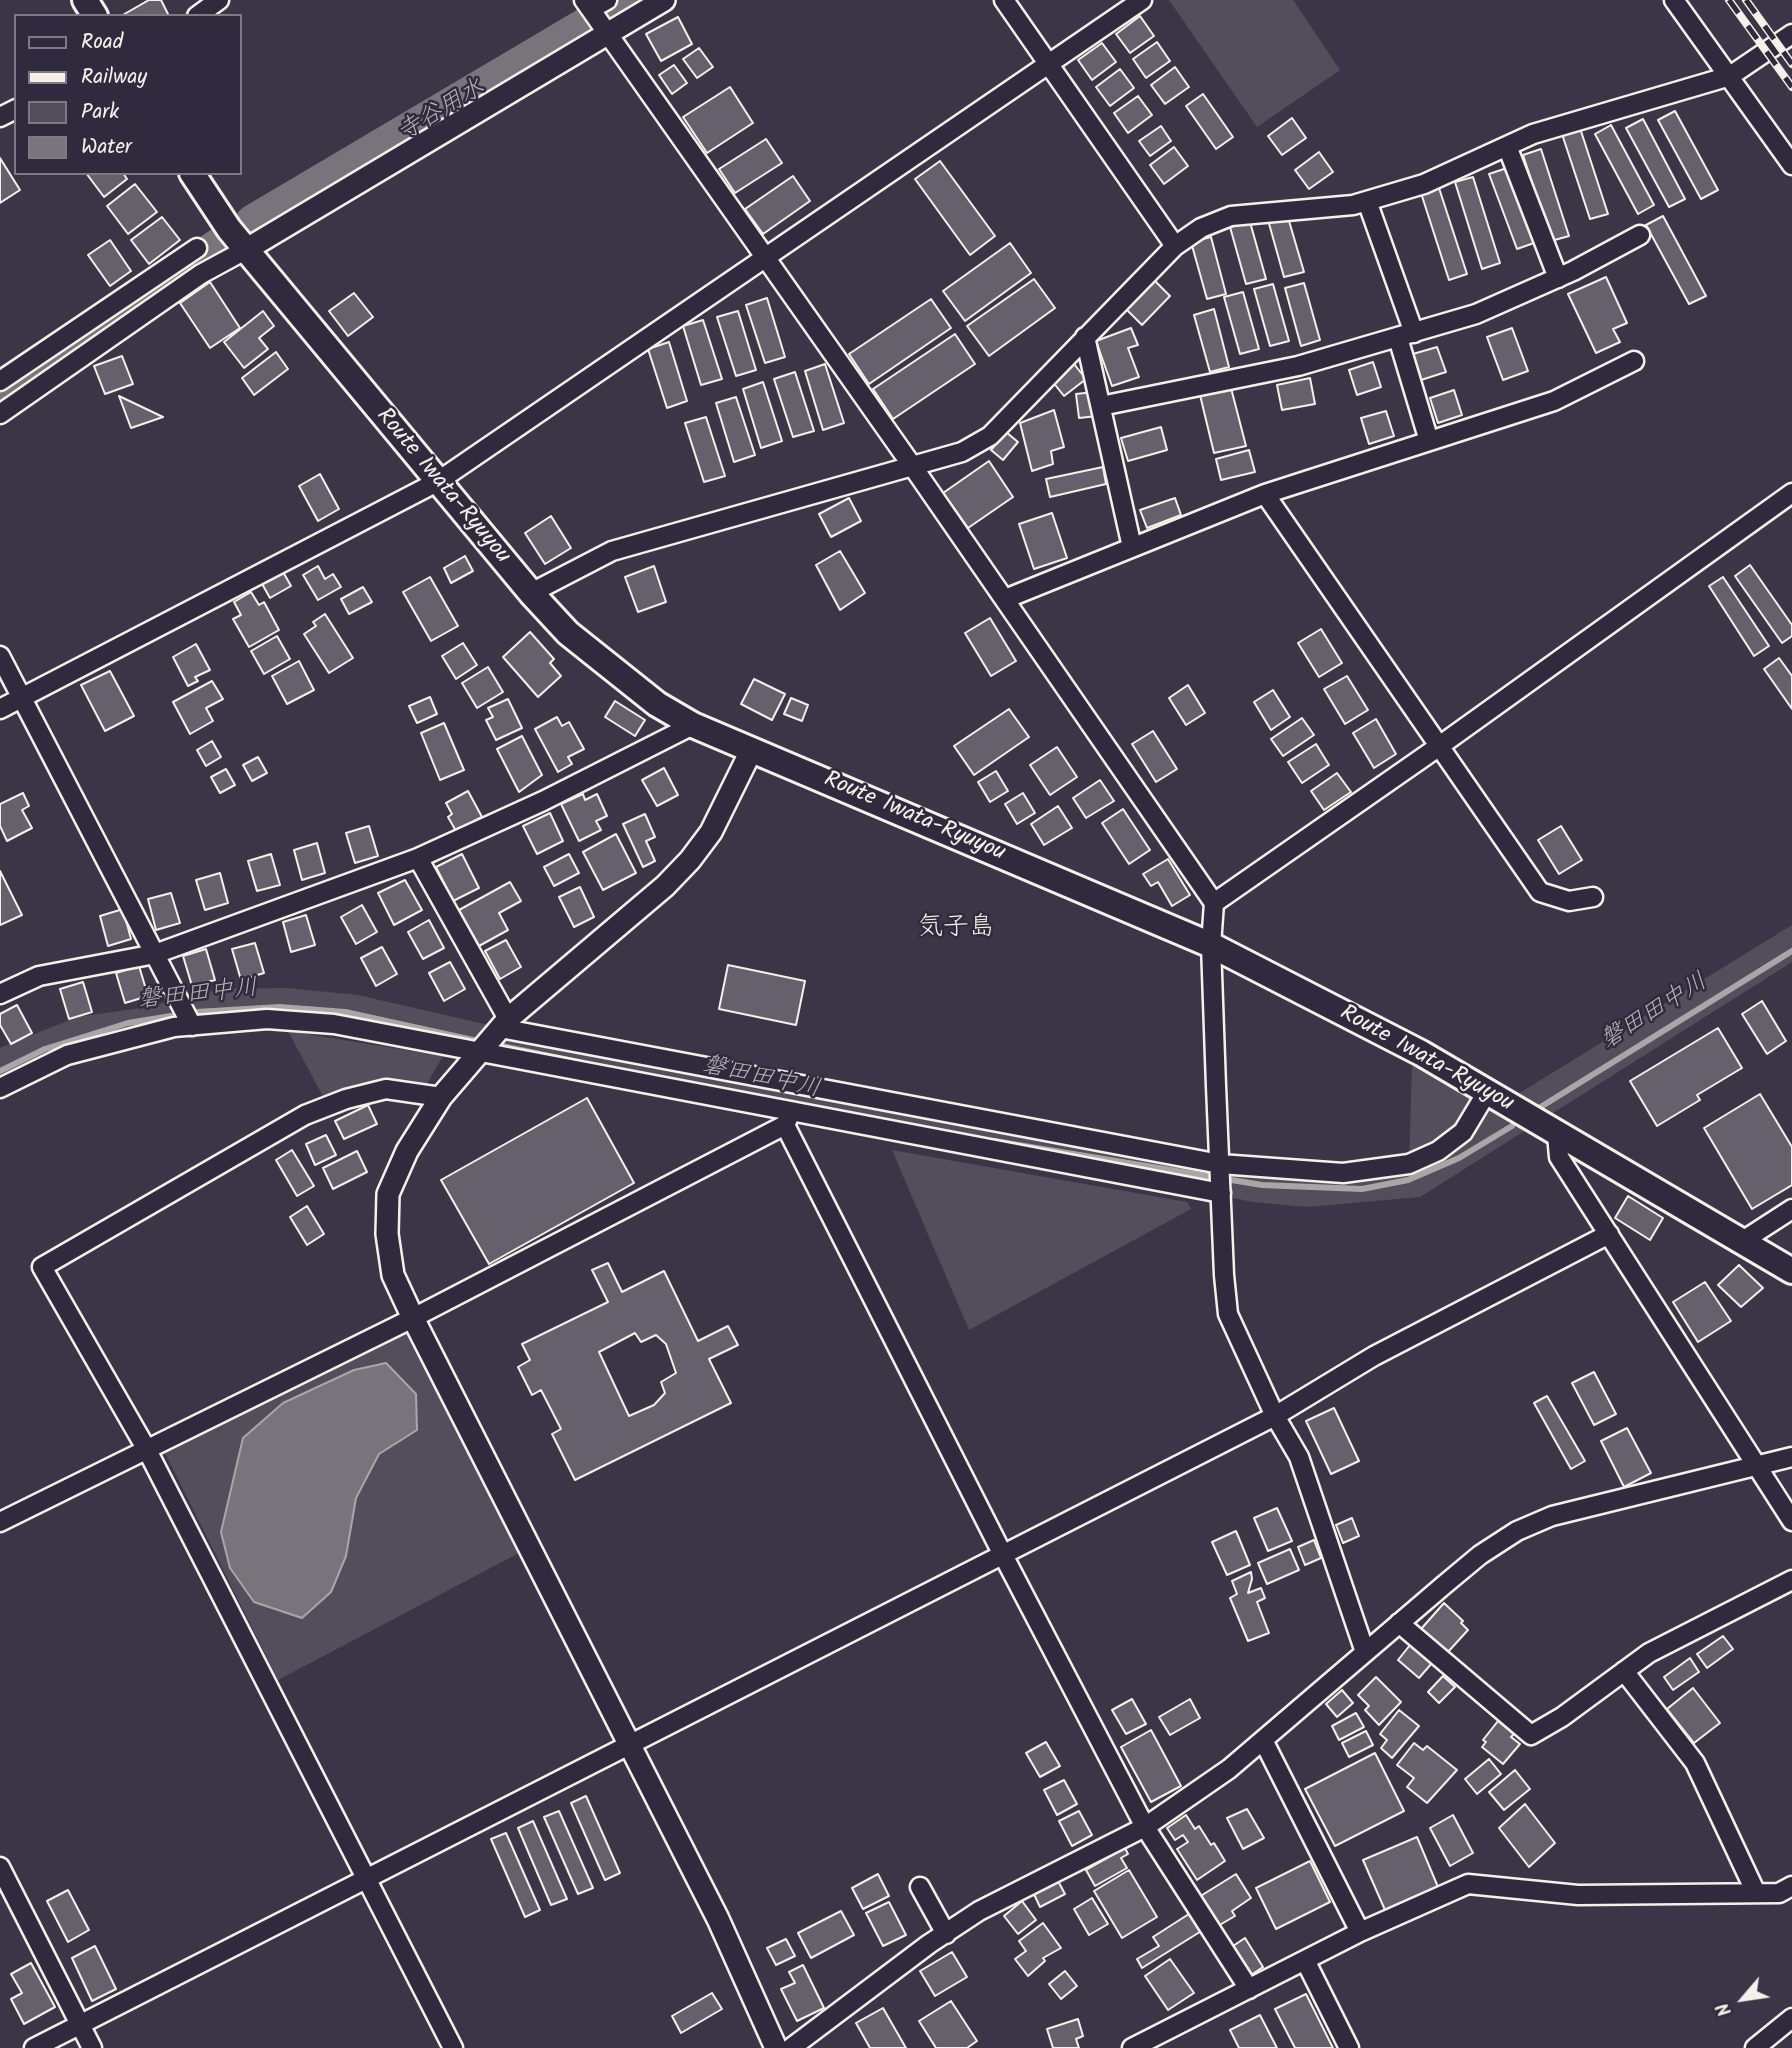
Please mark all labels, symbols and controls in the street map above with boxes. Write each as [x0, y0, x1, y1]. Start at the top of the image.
legend [14, 14, 242, 175]
text: Road [81, 26, 123, 59]
text: Railway [81, 61, 147, 94]
water label: 寺谷用水 [393, 75, 491, 149]
text: Park [81, 96, 119, 129]
text: Water [81, 131, 132, 164]
street label: Route Iwata-Ryuyou [369, 404, 515, 570]
street label: Route Iwata-Ryuyou [819, 767, 1009, 869]
district label: 気子島 [917, 914, 995, 946]
water label: 磐田田中川 [1596, 969, 1714, 1057]
water label: 磐田田中川 [137, 975, 259, 1017]
street label: Route Iwata-Ryuyou [1334, 1001, 1518, 1119]
water label: 磐田田中川 [699, 1052, 823, 1106]
north arrow [1708, 1964, 1778, 2034]
text: N [1709, 1997, 1741, 2022]

